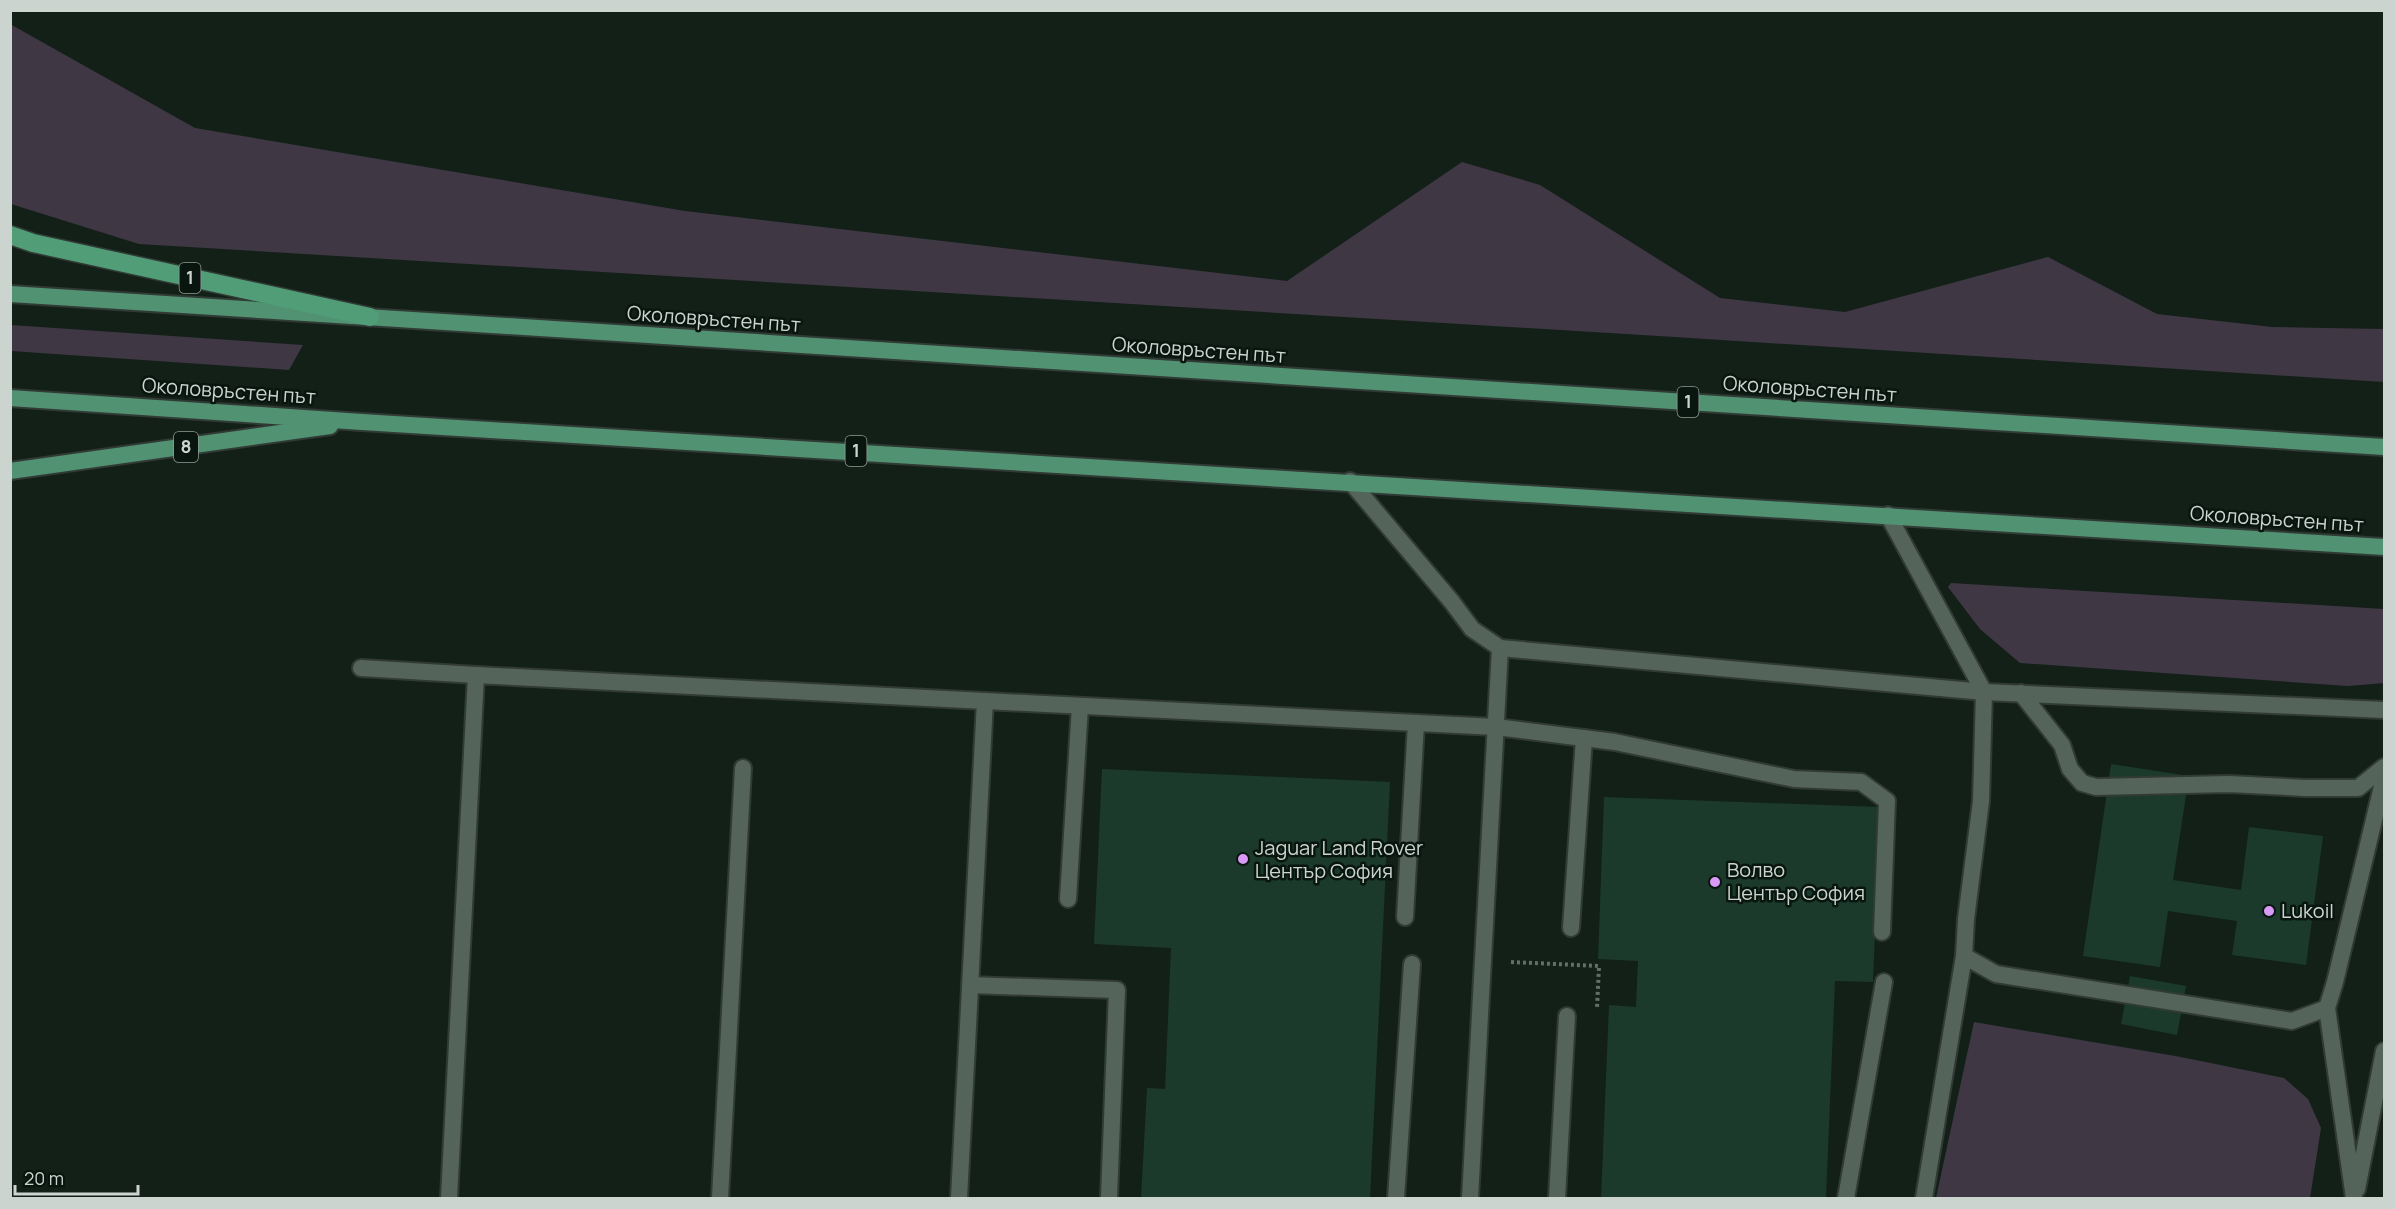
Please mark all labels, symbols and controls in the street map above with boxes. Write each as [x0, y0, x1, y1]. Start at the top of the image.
road number: 1 [180, 263, 201, 293]
street label: Околовръстен път [626, 299, 802, 338]
street label: Околовръстен път [1111, 330, 1287, 369]
street label: Околовръстен път [1722, 369, 1898, 408]
street label: Околовръстен път [141, 371, 317, 410]
road number: 1 [1678, 387, 1698, 417]
road number: 8 [174, 432, 198, 462]
road number: 1 [846, 436, 866, 466]
street label: Околовръстен път [2189, 499, 2365, 538]
place label: Jaguar Land Rover Център София [1255, 834, 1423, 884]
marker: Jaguar Land Rover Център София [1236, 852, 1250, 866]
place label: Волво Център София [1727, 856, 1865, 906]
marker: Волво Център София [1708, 875, 1722, 889]
place label: Lukoil [2281, 897, 2334, 924]
marker: Lukoil [2262, 904, 2276, 918]
scale bar [15, 1158, 138, 1196]
text: 20 m [24, 1166, 64, 1190]

